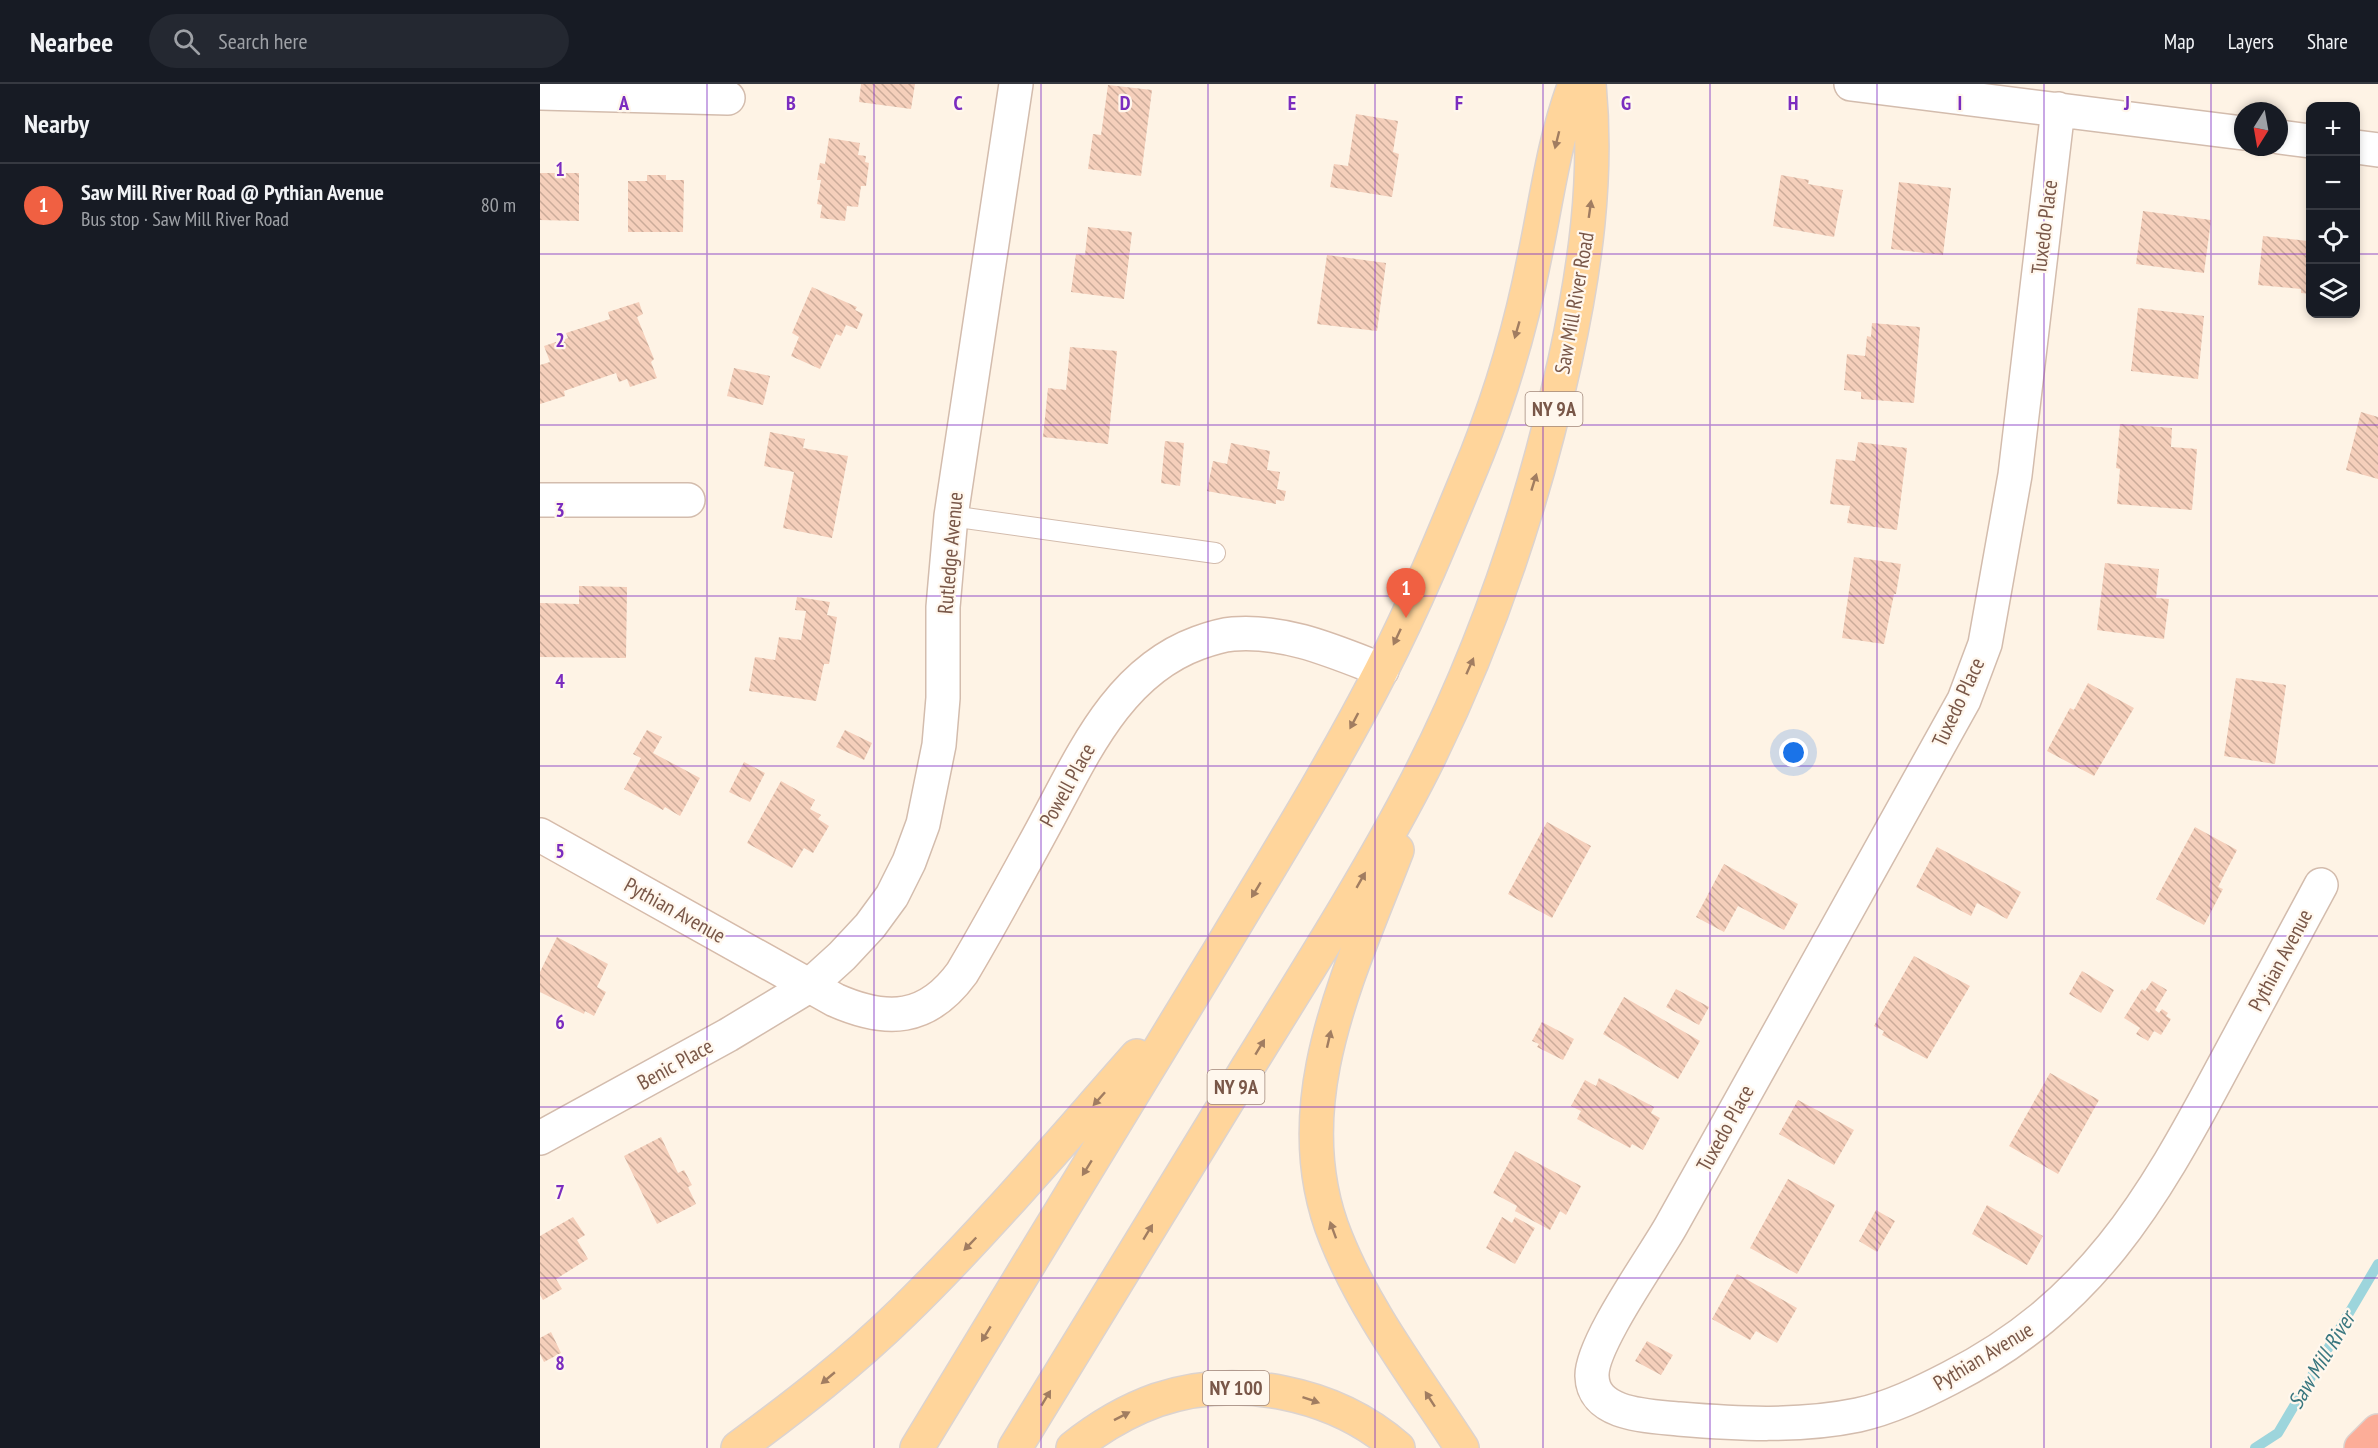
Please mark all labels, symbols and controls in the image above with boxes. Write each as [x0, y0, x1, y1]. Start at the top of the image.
search box [149, 14, 569, 68]
text: Nearbee [30, 23, 113, 60]
icon: search [170, 25, 203, 58]
text: Search here [218, 27, 308, 55]
text: Map [2164, 28, 2195, 55]
text: Layers [2228, 28, 2274, 55]
text: Share [2307, 28, 2348, 55]
text: A [618, 90, 630, 116]
text: B [786, 90, 796, 116]
text: C [953, 90, 963, 116]
text: D [1120, 90, 1131, 116]
text: E [1288, 90, 1296, 116]
text: F [1455, 90, 1463, 116]
text: G [1621, 90, 1631, 116]
text: H [1788, 90, 1798, 116]
text: I [1958, 90, 1962, 116]
text: J [2123, 90, 2130, 116]
north arrow [2234, 102, 2288, 156]
map controls [2306, 102, 2360, 318]
button: + [2306, 102, 2360, 156]
text: Nearby [24, 107, 89, 140]
one-way arrow [1552, 131, 1562, 149]
text: 1 [555, 156, 565, 182]
button: − [2306, 156, 2360, 210]
text: Saw Mill River Road @ Pythian Avenue [81, 178, 384, 206]
street label: Tuxedo Place [2025, 178, 2063, 276]
text: 1 [39, 192, 48, 218]
text: 80 m [481, 192, 516, 218]
one-way arrow [1585, 200, 1595, 219]
text: Bus stop · Saw Mill River Road [81, 206, 289, 232]
button: locate [2306, 210, 2360, 264]
street label: Saw Mill River Road [1548, 230, 1600, 376]
button: layers [2306, 264, 2360, 318]
one-way arrow [1512, 322, 1521, 340]
text: 2 [555, 327, 565, 353]
road number: NY 9A [1526, 392, 1582, 426]
one-way arrow [1530, 473, 1539, 491]
street label: Rutledge Avenue [931, 491, 969, 615]
text: 3 [555, 497, 565, 523]
pin: 1 [1386, 568, 1426, 618]
one-way arrow [1392, 628, 1402, 646]
street label: Tuxedo Place [1926, 653, 1990, 751]
one-way arrow [1465, 658, 1474, 675]
text: 4 [555, 668, 565, 694]
one-way arrow [1349, 713, 1359, 730]
street label: Powell Place [1033, 738, 1101, 832]
your location [1779, 738, 1808, 767]
text: 5 [555, 838, 565, 864]
street label: Pythian Avenue [620, 871, 730, 949]
one-way arrow [1355, 872, 1366, 888]
one-way arrow [1250, 882, 1261, 898]
street label: Pythian Avenue [2242, 904, 2318, 1016]
text: 6 [555, 1009, 565, 1035]
one-way arrow [1324, 1029, 1334, 1048]
street label: Benic Place [632, 1032, 718, 1096]
one-way arrow [1255, 1039, 1266, 1055]
road number: NY 9A [1208, 1070, 1264, 1104]
street label: Tuxedo Place [1690, 1080, 1760, 1176]
one-way arrow [1093, 1091, 1106, 1106]
one-way arrow [1081, 1160, 1092, 1176]
text: 7 [555, 1179, 565, 1205]
one-way arrow [1328, 1221, 1337, 1239]
one-way arrow [1142, 1224, 1153, 1240]
one-way arrow [963, 1237, 977, 1251]
water label: Saw Mill River [2281, 1304, 2362, 1414]
street label: Pythian Avenue [1928, 1316, 2038, 1396]
one-way arrow [980, 1326, 991, 1342]
text: 8 [555, 1350, 565, 1376]
one-way arrow [821, 1371, 836, 1384]
road number: NY 100 [1203, 1371, 1269, 1405]
one-way arrow [1040, 1390, 1051, 1406]
one-way arrow [1425, 1391, 1436, 1407]
one-way arrow [1302, 1396, 1320, 1406]
one-way arrow [1114, 1412, 1131, 1421]

